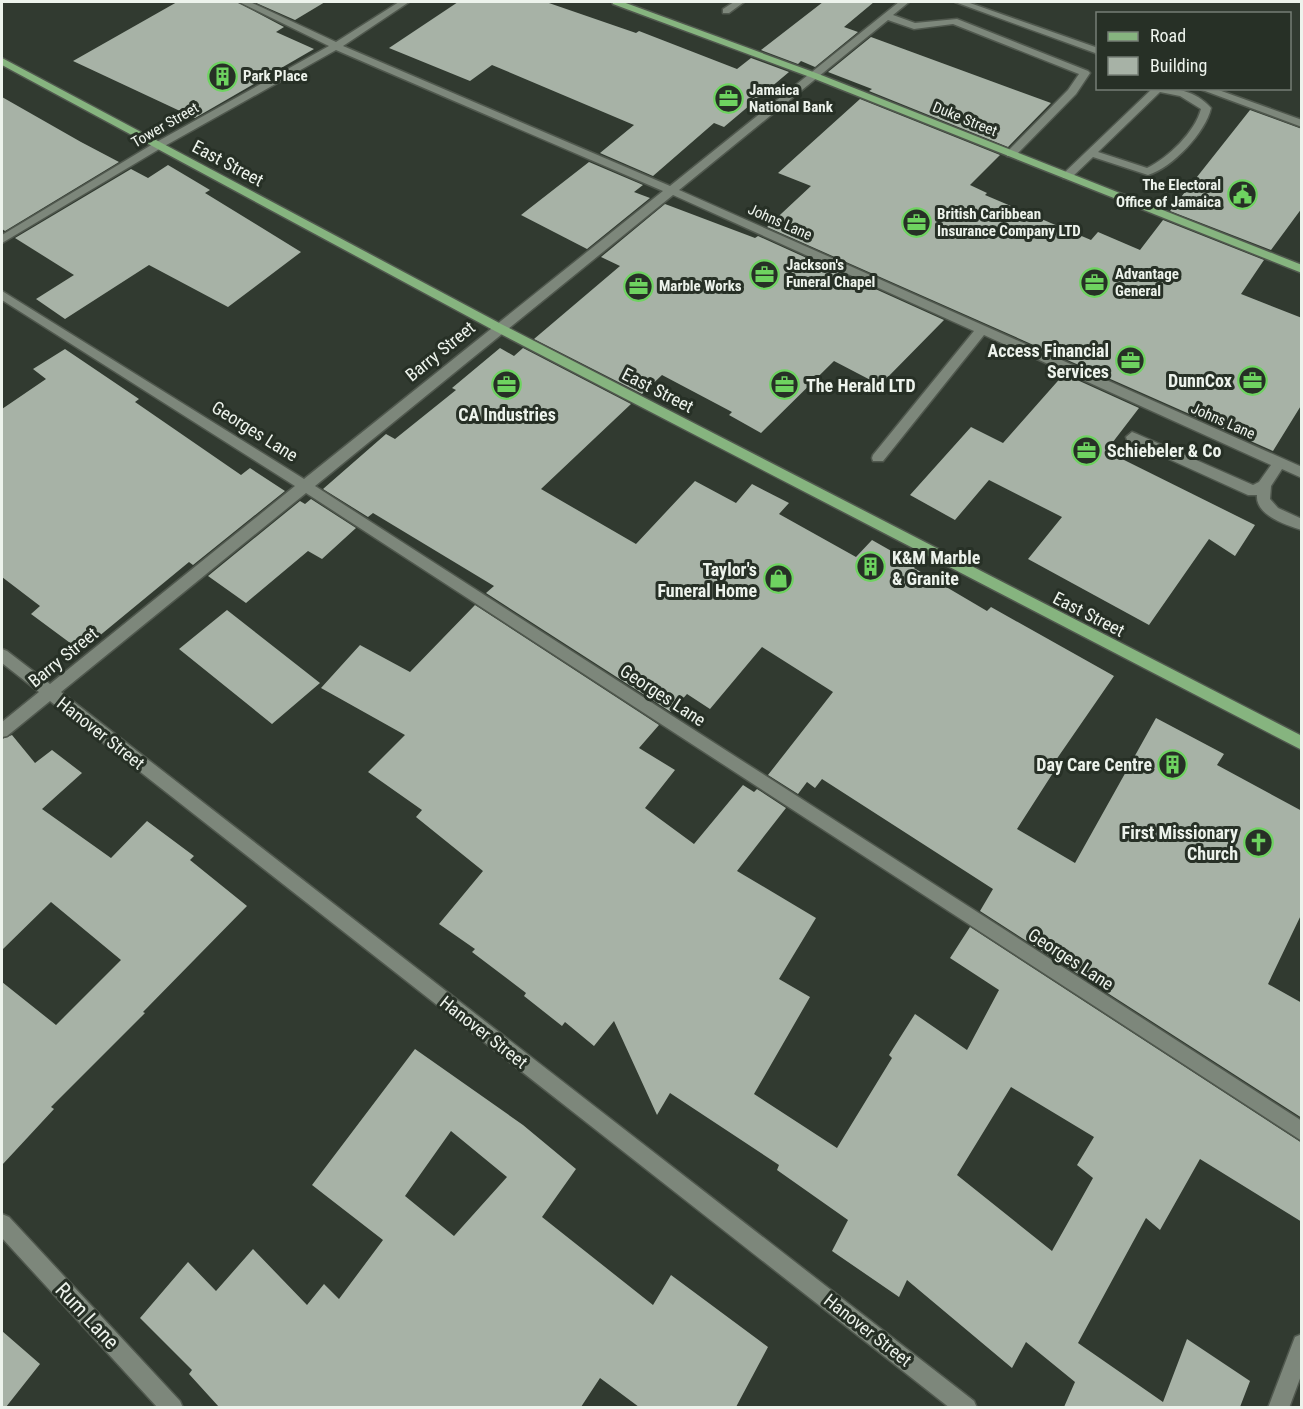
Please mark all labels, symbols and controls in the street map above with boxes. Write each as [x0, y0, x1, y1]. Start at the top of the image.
legend [1096, 12, 1291, 90]
text: Road [1150, 25, 1186, 46]
text: Building [1150, 55, 1207, 76]
building icon: Park Place [206, 60, 238, 92]
place label: Park Place [243, 67, 308, 85]
place label: Jamaica National Bank [749, 81, 834, 116]
office icon: Jamaica National Bank [712, 83, 744, 115]
street label: Duke Street [930, 98, 1000, 140]
street label: Tower Street [128, 99, 202, 151]
street label: East Street [189, 136, 267, 190]
place label: The Electoral Office of Jamaica [1116, 176, 1221, 211]
public building icon: The Electoral Office of Jamaica [1226, 178, 1258, 210]
street label: Johns Lane [745, 200, 815, 244]
place label: British Caribbean Insurance Company LTD [937, 205, 1081, 240]
office icon: British Caribbean Insurance Company LTD [900, 207, 932, 239]
place label: Jackson's Funeral Chapel [786, 256, 875, 291]
office icon: Jackson's Funeral Chapel [749, 258, 781, 290]
place label: Advantage General [1115, 265, 1179, 300]
office icon: Advantage General [1078, 267, 1110, 299]
office icon: Marble Works [622, 270, 654, 302]
place label: Marble Works [659, 277, 742, 295]
street label: Barry Street [401, 317, 479, 385]
place label: Access Financial Services [987, 340, 1109, 382]
office icon: Access Financial Services [1114, 344, 1146, 376]
street label: East Street [619, 363, 697, 417]
office icon: DunnCox [1237, 364, 1269, 396]
office icon: CA Industries [491, 369, 523, 401]
office icon: The Herald LTD [769, 369, 801, 401]
place label: DunnCox [1168, 370, 1232, 391]
place label: The Herald LTD [806, 375, 916, 396]
street label: Georges Lane [208, 396, 302, 466]
street label: Johns Lane [1188, 399, 1258, 443]
place label: CA Industries [458, 404, 556, 425]
office icon: Schiebeler & Co [1070, 434, 1102, 466]
place label: Schiebeler & Co [1107, 440, 1222, 461]
place label: K&M Marble & Granite [892, 547, 981, 589]
building icon: K&M Marble & Granite [855, 551, 887, 583]
place label: Taylor's Funeral Home [657, 559, 757, 601]
shop icon: Taylor's Funeral Home [762, 563, 794, 595]
street label: East Street [1050, 587, 1128, 641]
street label: Barry Street [24, 623, 102, 691]
street label: Georges Lane [616, 660, 710, 730]
street label: Hanover Street [53, 692, 149, 774]
building icon: Day Care Centre [1157, 748, 1189, 780]
place label: Day Care Centre [1036, 754, 1152, 775]
place label: First Missionary Church [1122, 822, 1238, 864]
church icon: First Missionary Church [1243, 826, 1275, 858]
street label: Georges Lane [1024, 924, 1118, 994]
street label: Hanover Street [436, 991, 532, 1073]
street label: Rum Lane [50, 1278, 124, 1354]
street label: Hanover Street [820, 1289, 916, 1371]

